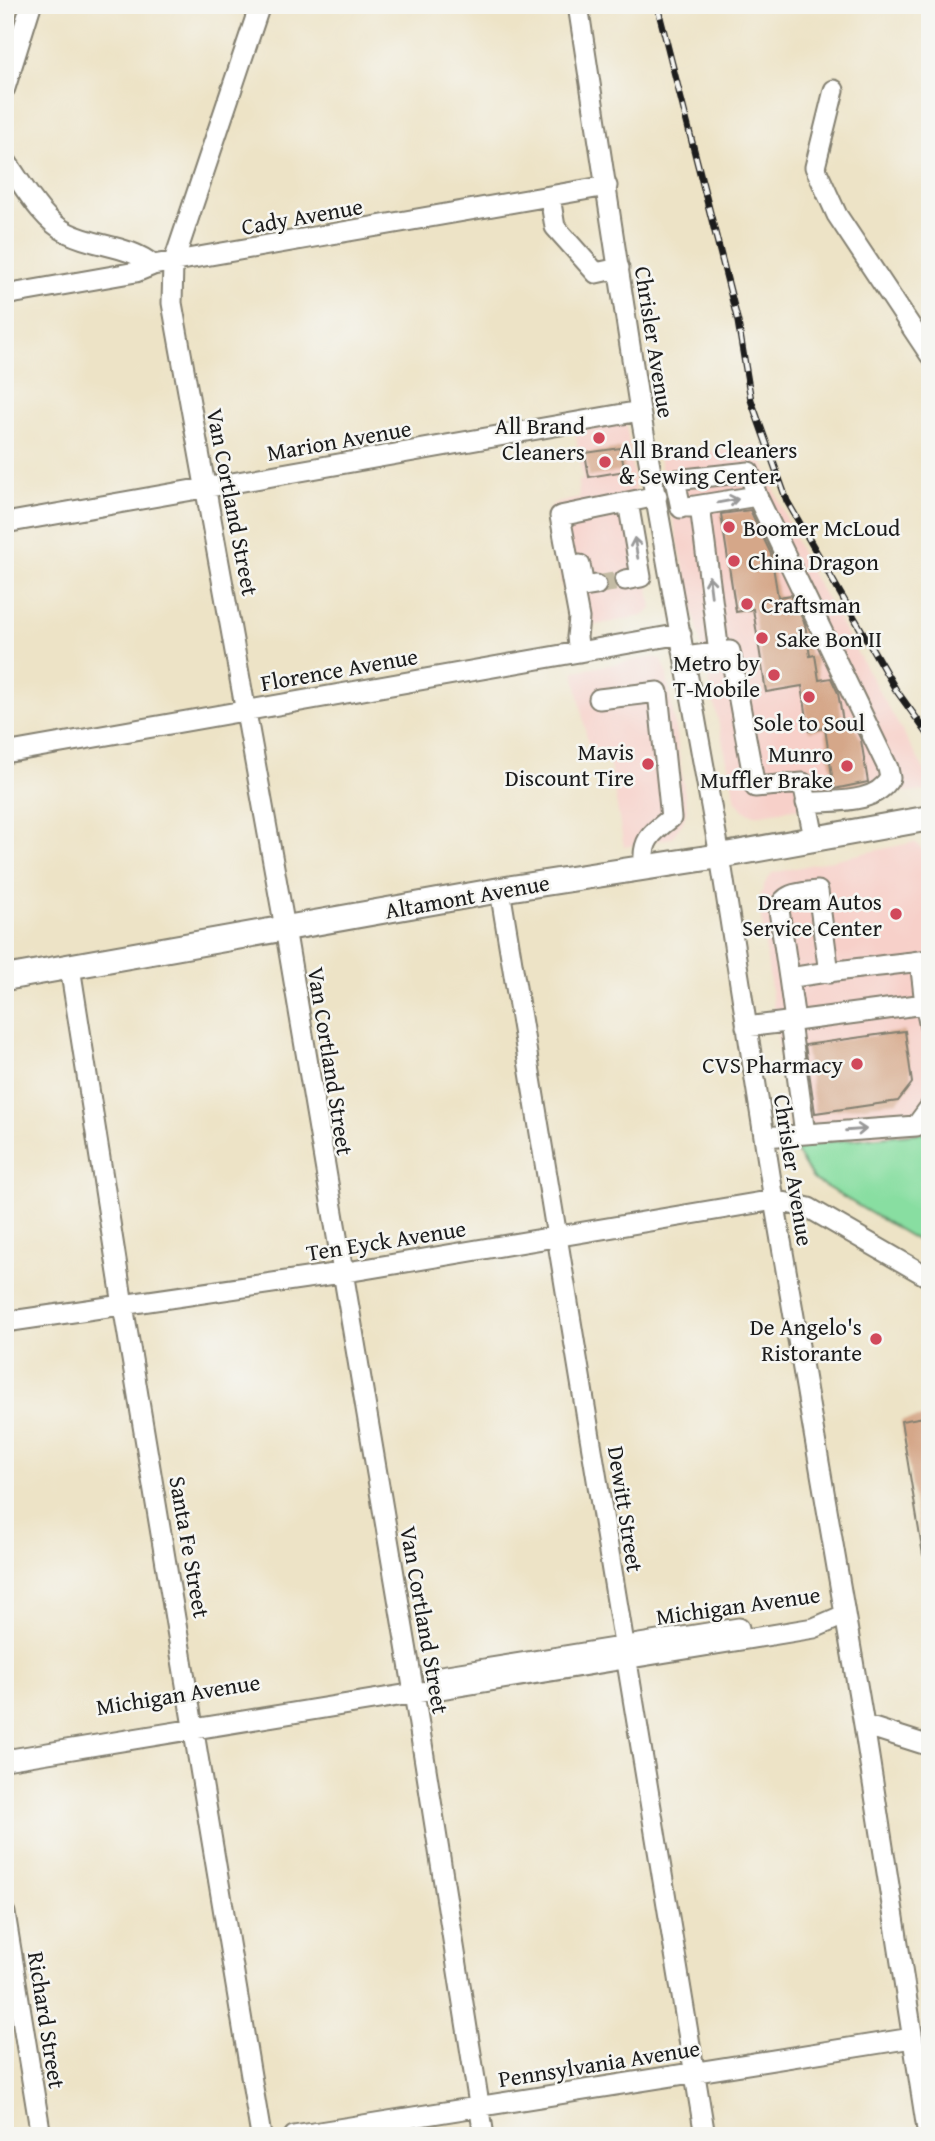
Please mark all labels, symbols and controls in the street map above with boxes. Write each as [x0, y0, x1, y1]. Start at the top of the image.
street label: Cady Avenue [239, 189, 365, 243]
street label: Chrisler Avenue [627, 264, 683, 420]
street label: Van Cortland Street [199, 406, 267, 598]
place label: All Brand Cleaners [495, 409, 586, 468]
street label: Marion Avenue [264, 411, 414, 469]
marker: All Brand Cleaners [591, 430, 607, 446]
place label: All Brand Cleaners & Sewing Center [619, 433, 797, 492]
marker: All Brand Cleaners & Sewing Center [597, 454, 613, 470]
one-way arrow [716, 494, 739, 507]
place label: Boomer McLoud [743, 511, 901, 544]
marker: Boomer McLoud [721, 519, 737, 535]
one-way arrow [629, 537, 642, 560]
place label: China Dragon [748, 545, 879, 578]
marker: China Dragon [726, 553, 742, 569]
one-way arrow [704, 575, 717, 598]
place label: Craftsman [761, 588, 861, 621]
marker: Craftsman [739, 596, 755, 612]
place label: Sake Bon II [776, 622, 882, 655]
marker: Sake Bon II [754, 630, 770, 646]
street label: Florence Avenue [258, 639, 420, 699]
place label: Metro by T-Mobile [673, 646, 761, 705]
marker: Metro by T-Mobile [766, 667, 782, 683]
marker: Sole to Soul [801, 689, 817, 705]
place label: Sole to Soul [753, 706, 865, 739]
place label: Mavis Discount Tire [505, 735, 634, 794]
place label: Munro Muffler Brake [700, 737, 833, 796]
marker: Mavis Discount Tire [640, 756, 656, 772]
marker: Munro Muffler Brake [839, 758, 855, 774]
street label: Altamont Avenue [382, 865, 552, 927]
place label: Dream Autos Service Center [742, 885, 883, 944]
marker: Dream Autos Service Center [888, 906, 904, 922]
street label: Van Cortland Street [300, 965, 362, 1157]
place label: CVS Pharmacy [702, 1048, 844, 1081]
marker: CVS Pharmacy [849, 1056, 865, 1072]
street label: Chrisler Avenue [766, 1092, 822, 1248]
one-way arrow [844, 1123, 867, 1136]
street label: Ten Eyck Avenue [304, 1211, 468, 1269]
place label: De Angelo's Ristorante [750, 1310, 862, 1369]
marker: De Angelo's Ristorante [868, 1331, 884, 1347]
street label: Dewitt Street [600, 1444, 652, 1574]
street label: Santa Fe Street [161, 1474, 219, 1620]
street label: Van Cortland Street [392, 1524, 458, 1716]
street label: Michigan Avenue [654, 1577, 822, 1633]
street label: Michigan Avenue [94, 1665, 262, 1723]
street label: Richard Street [20, 1949, 74, 2091]
street label: Pennsylvania Avenue [496, 2031, 702, 2095]

